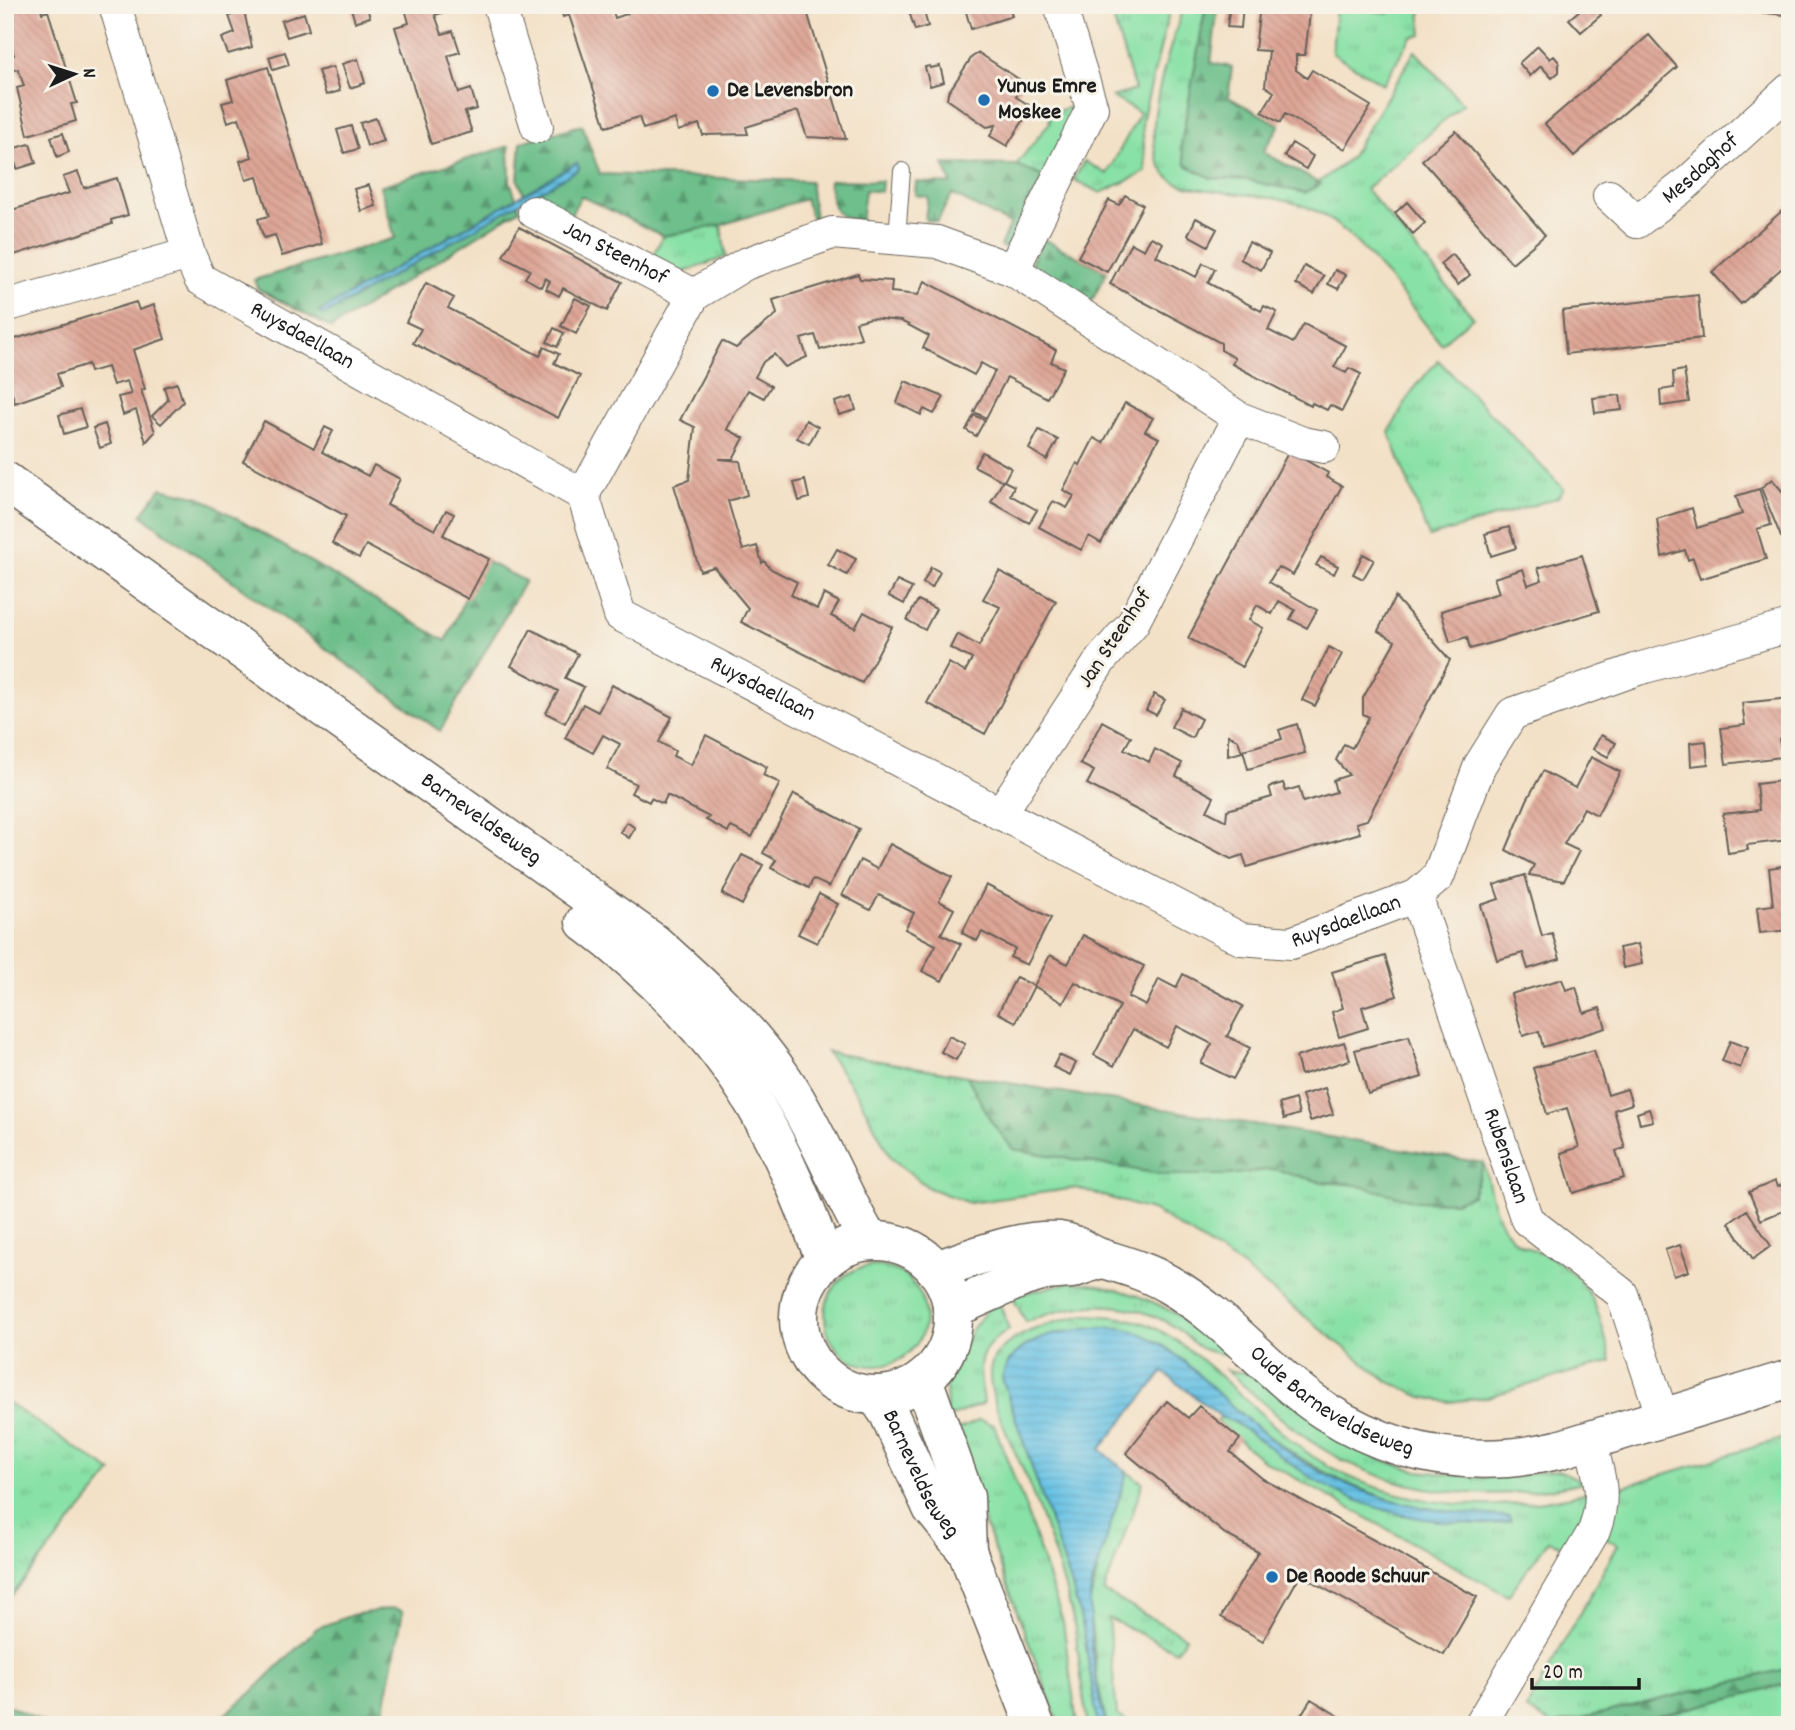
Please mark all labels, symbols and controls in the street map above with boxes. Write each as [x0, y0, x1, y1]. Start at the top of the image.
north arrow [38, 38, 108, 108]
text: N [74, 67, 101, 79]
place label: Yunus Emre Moskee [997, 71, 1097, 130]
place label: De Levensbron [727, 75, 854, 108]
marker: De Levensbron [705, 83, 721, 99]
marker: Yunus Emre Moskee [976, 92, 992, 108]
street label: Mesdaghof [1655, 126, 1748, 213]
street label: Jan Steenhof [557, 213, 674, 295]
street label: Ruysdaellaan [244, 294, 360, 379]
street label: Jan Steenhof [1071, 582, 1162, 695]
street label: Ruysdaellaan [704, 648, 821, 731]
street label: Barneveldseweg [413, 765, 548, 874]
street label: Ruysdaellaan [1287, 887, 1406, 958]
street label: Rubenslaan [1473, 1104, 1537, 1208]
street label: Oude Barneveldseweg [1241, 1338, 1417, 1466]
street label: Barneveldseweg [873, 1404, 967, 1546]
place label: De Roode Schuur [1286, 1561, 1430, 1594]
marker: De Roode Schuur [1264, 1569, 1280, 1585]
scale bar [1532, 1646, 1639, 1690]
text: 20 m [1543, 1659, 1583, 1689]

